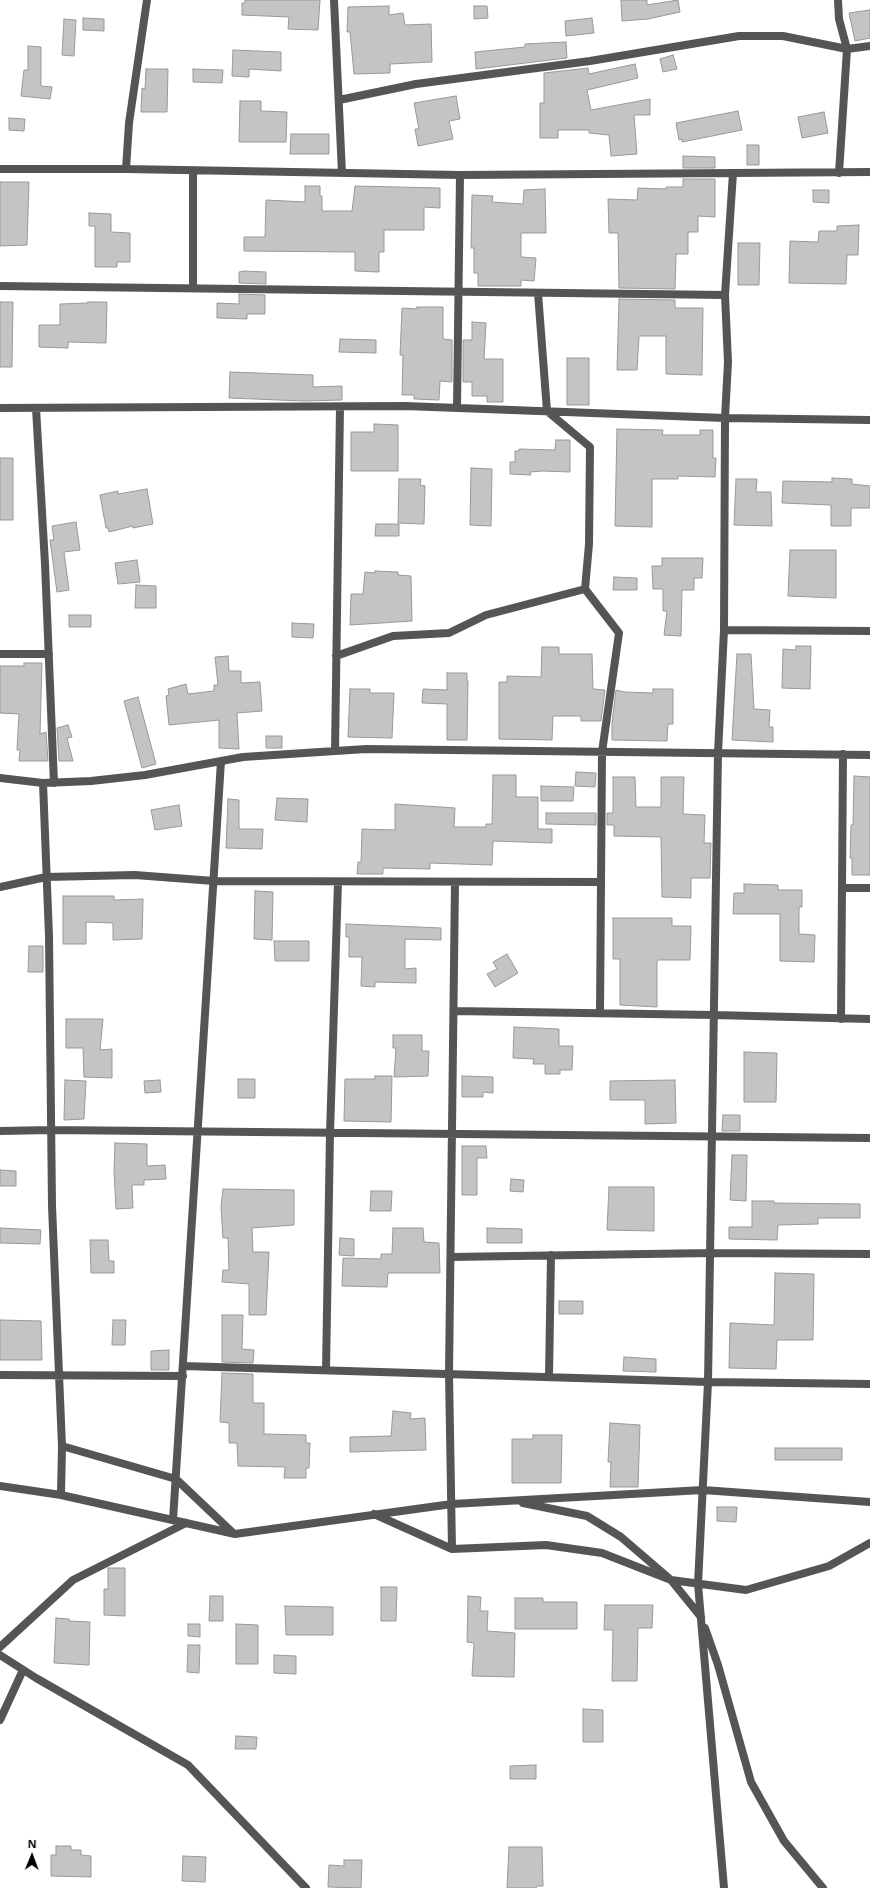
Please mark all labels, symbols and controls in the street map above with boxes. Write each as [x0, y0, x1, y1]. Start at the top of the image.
north arrow [12, 1836, 52, 1876]
text: N [28, 1836, 37, 1851]

